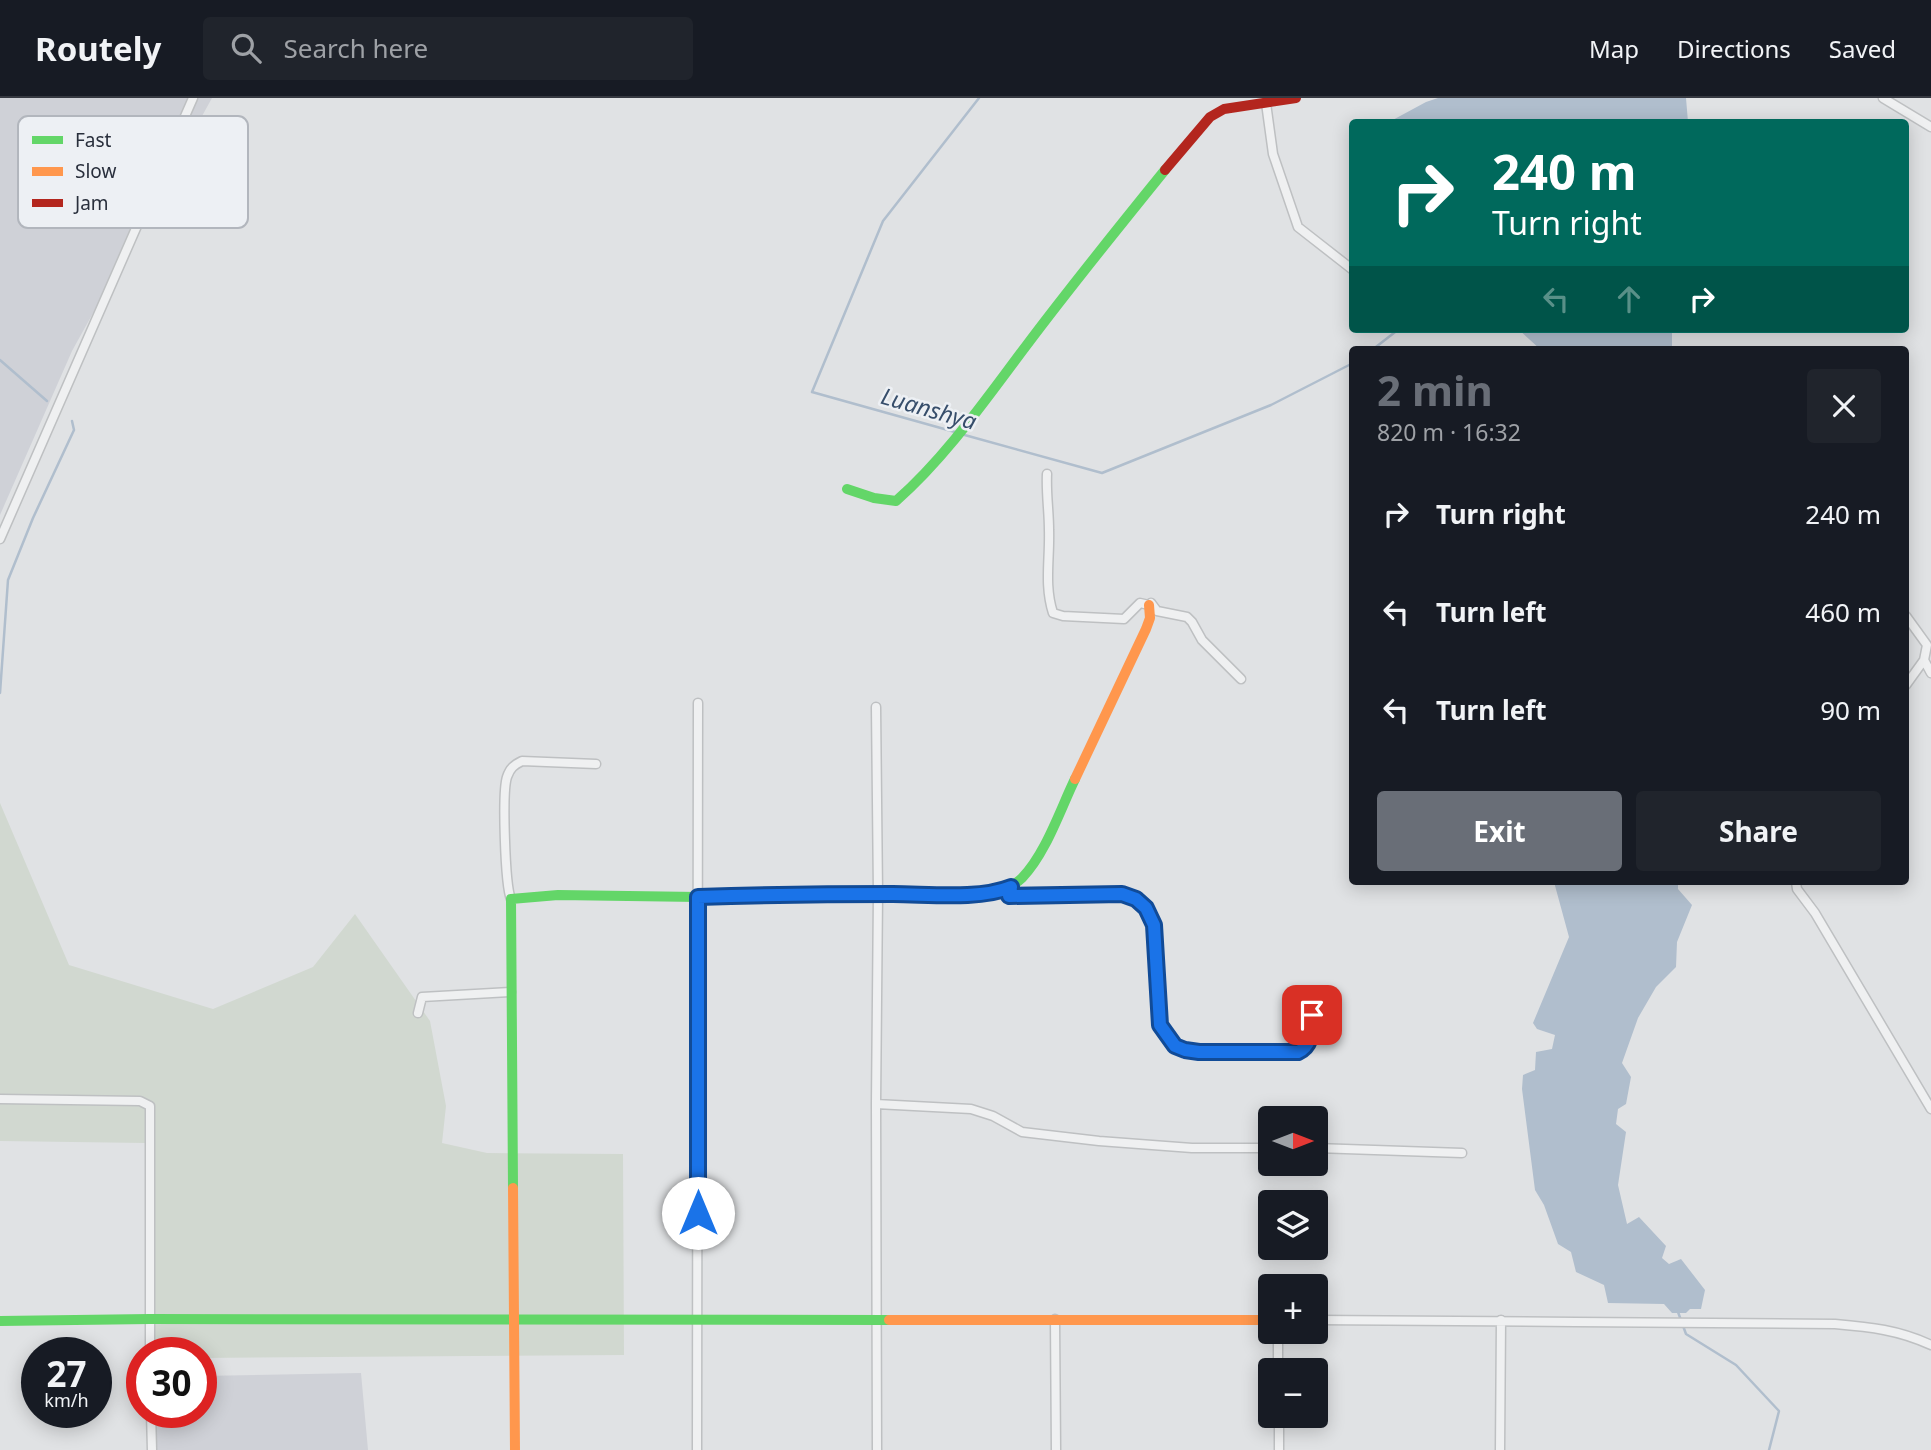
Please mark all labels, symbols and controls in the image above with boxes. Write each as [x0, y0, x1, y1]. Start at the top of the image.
search box [203, 17, 693, 80]
text: Routely [35, 26, 161, 71]
icon: search [227, 29, 265, 67]
text: Search here [283, 30, 428, 66]
text: Map [1589, 32, 1639, 65]
text: Directions [1677, 32, 1791, 65]
text: Saved [1829, 32, 1896, 65]
legend [18, 116, 248, 228]
text: Fast [75, 127, 112, 153]
text: 240 m [1492, 138, 1637, 204]
icon: right [1377, 147, 1468, 238]
text: Slow [75, 158, 116, 184]
text: Jam [73, 190, 109, 216]
text: Turn right [1492, 201, 1642, 244]
icon: left [1537, 280, 1575, 318]
icon: ahead [1610, 280, 1648, 318]
icon: right [1683, 280, 1721, 318]
text: 2 min [1377, 361, 1493, 418]
button: close [1807, 369, 1881, 443]
water label: Luanshya [878, 379, 980, 437]
text: 820 m · 16:32 [1377, 416, 1521, 448]
icon: right [1377, 495, 1415, 533]
text: Turn right [1436, 496, 1566, 532]
text: 240 m [1805, 496, 1881, 532]
icon: left [1377, 593, 1415, 631]
text: Turn left [1436, 594, 1547, 630]
text: 460 m [1805, 594, 1881, 630]
icon: left [1377, 691, 1415, 729]
text: Turn left [1436, 692, 1547, 728]
text: 90 m [1820, 692, 1881, 728]
button: Exit [1377, 791, 1622, 871]
button: Share [1636, 791, 1881, 871]
pin [1282, 985, 1342, 1045]
icon: arrive [1293, 996, 1331, 1034]
north arrow [1258, 1106, 1328, 1176]
map controls [1258, 1106, 1328, 1428]
position arrow [661, 1176, 735, 1250]
button: layers [1258, 1190, 1328, 1260]
button: + [1258, 1274, 1328, 1344]
speed limit sign: 30 [126, 1337, 217, 1428]
text: 27 [46, 1350, 87, 1397]
button: − [1258, 1358, 1328, 1428]
text: km/h [44, 1388, 89, 1412]

